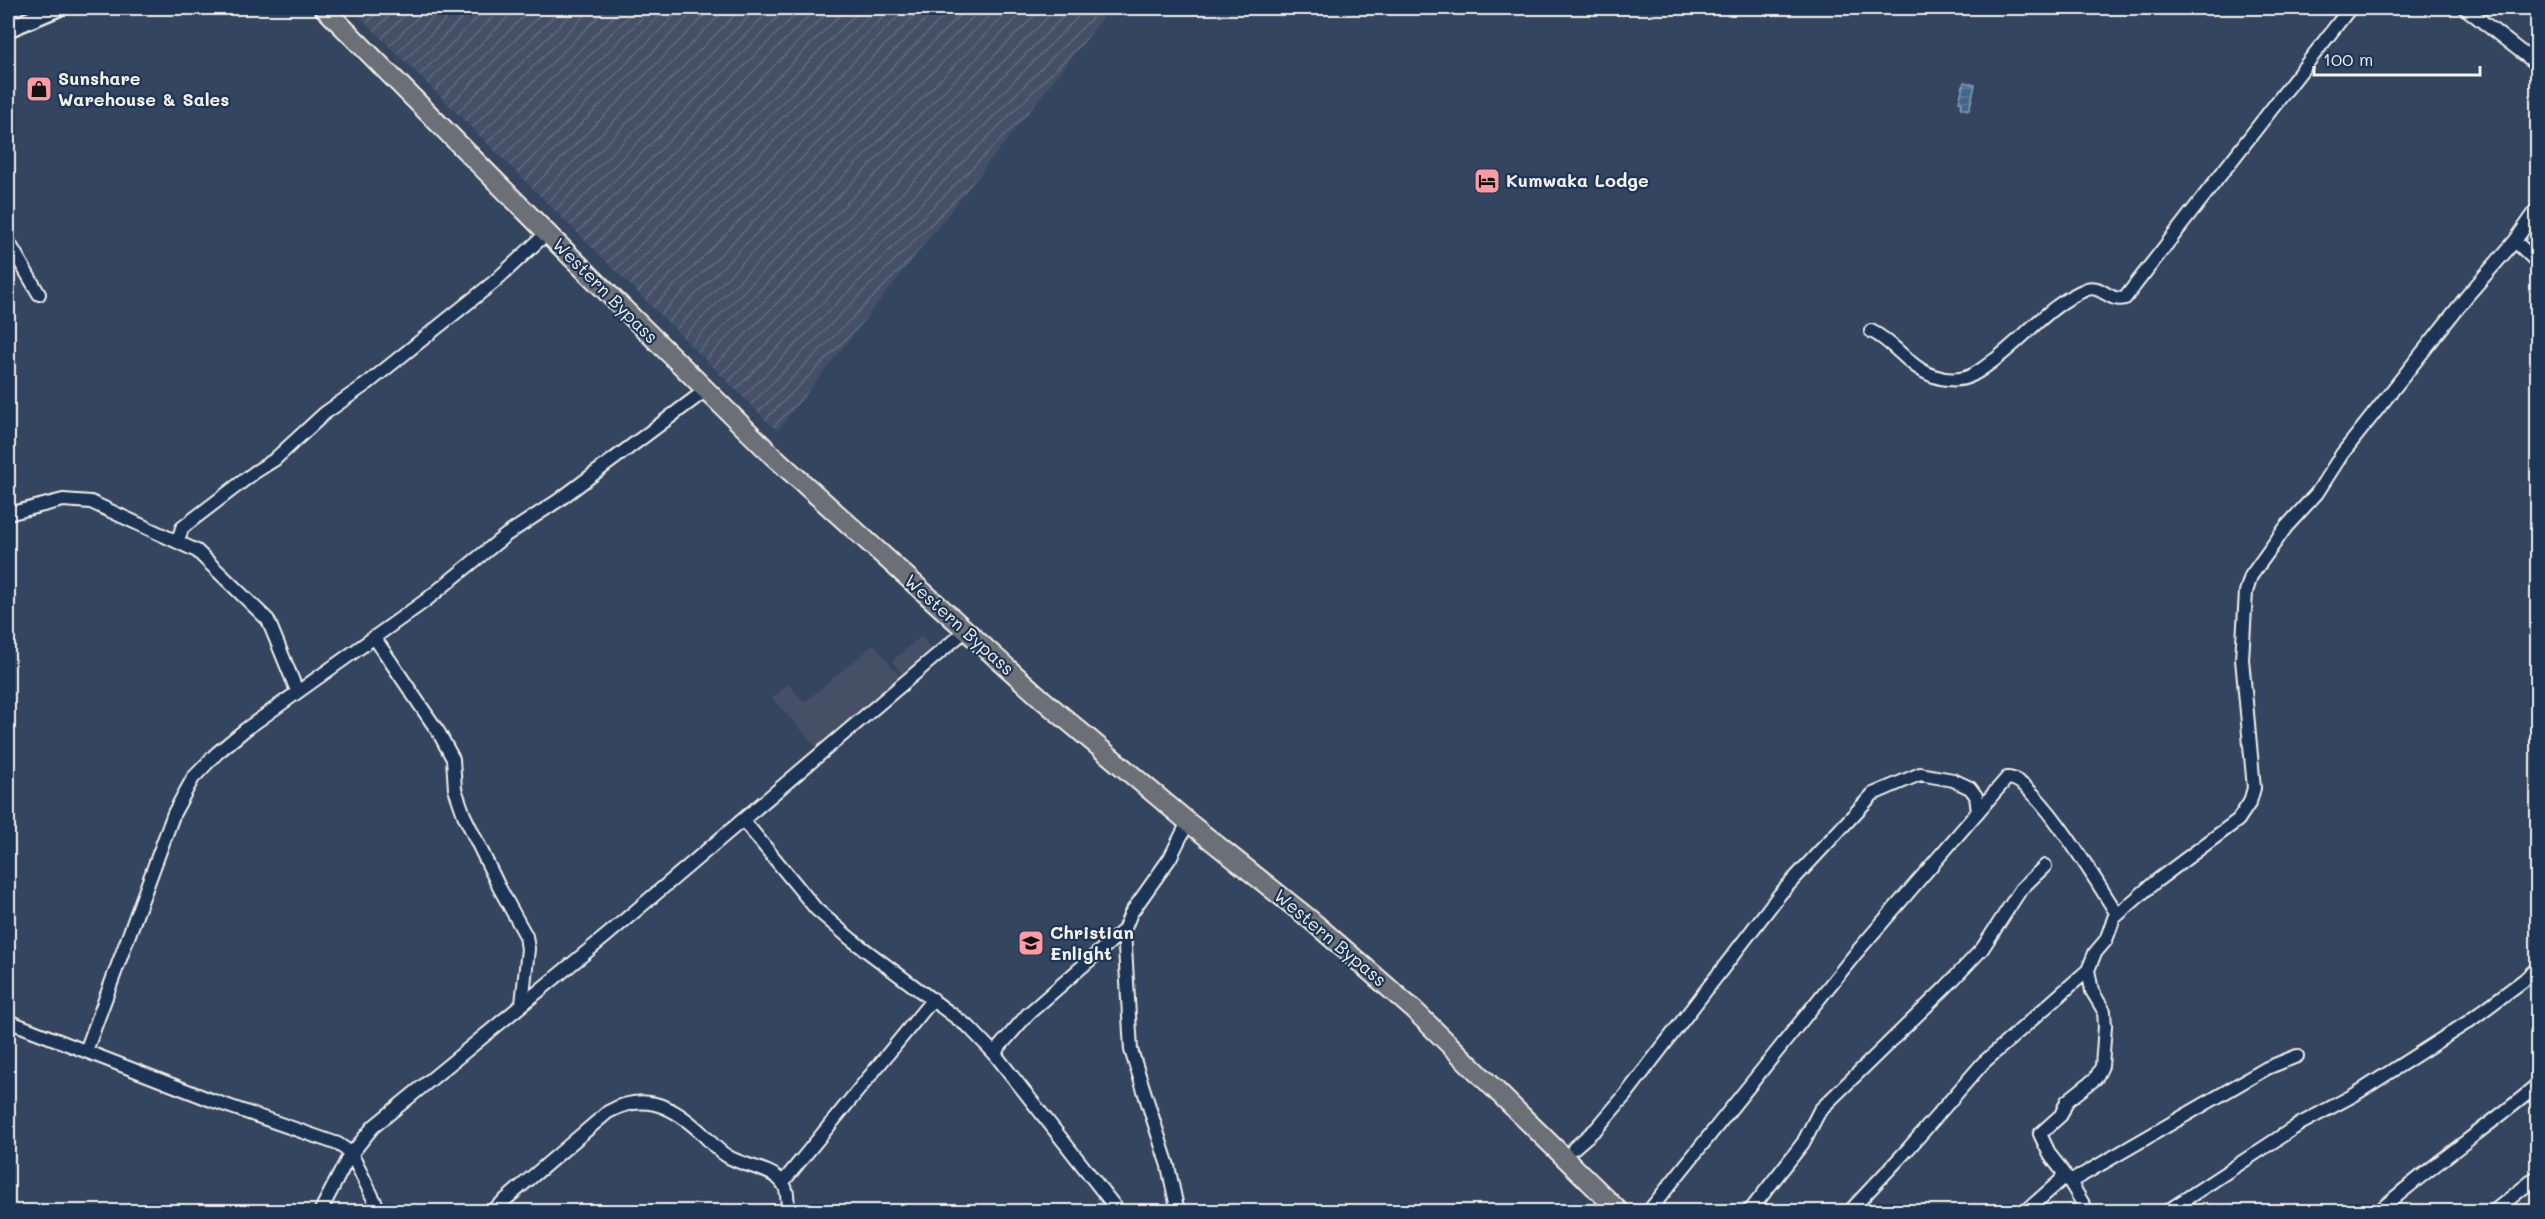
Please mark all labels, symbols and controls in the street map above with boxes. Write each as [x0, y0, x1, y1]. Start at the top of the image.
scale bar [2314, 39, 2480, 77]
text: 100 m [2323, 47, 2373, 71]
place label: Sunshare Warehouse & Sales [58, 66, 229, 111]
shop icon: Sunshare Warehouse & Sales [24, 74, 54, 104]
hotel icon: Kumwaka Lodge [1472, 166, 1502, 196]
place label: Kumwaka Lodge [1506, 168, 1649, 192]
street label: Western Bypass [548, 232, 664, 348]
street label: Western Bypass [900, 569, 1020, 680]
street label: Western Bypass [1269, 883, 1392, 991]
place label: Christian Enlight [1050, 920, 1134, 965]
school or university icon: Christian Enlight [1016, 928, 1046, 958]

